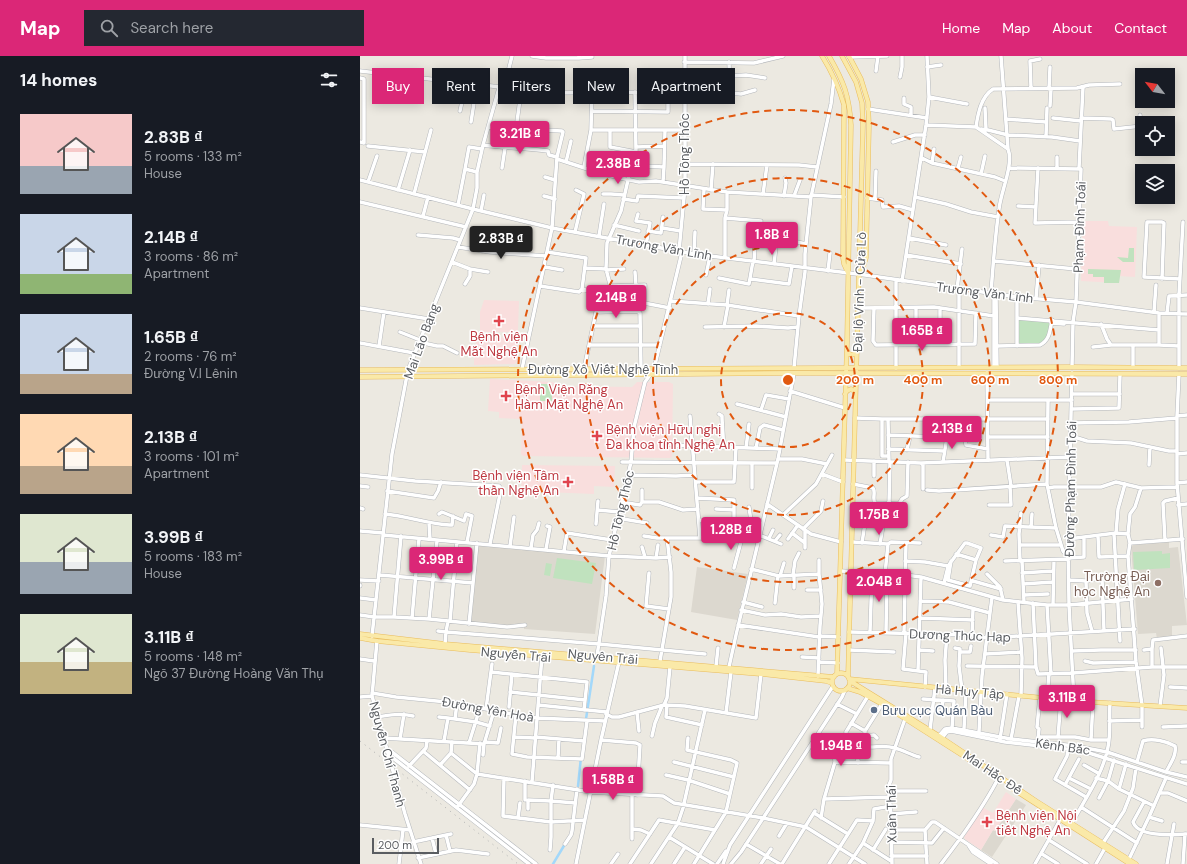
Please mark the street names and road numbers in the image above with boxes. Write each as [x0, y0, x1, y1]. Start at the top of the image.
street label: Hồ Tông Thốc [676, 113, 693, 195]
street label: Phạm Đình Toái [1069, 181, 1090, 273]
street label: Trương Văn Lĩnh [614, 231, 713, 264]
street label: Đại lộ Vinh - Cửa Lò [849, 231, 870, 352]
street label: Trương Văn Lĩnh [936, 278, 1034, 307]
street label: Mai Lão Bạng [400, 301, 443, 381]
street label: Đường Xô Viết Nghệ Tĩnh [528, 361, 678, 378]
street label: Đường Phạm Đình Toái [1061, 421, 1080, 557]
street label: Hồ Tông Thốc [603, 468, 638, 552]
street label: Dương Thúc Hạp [909, 625, 1011, 646]
street label: Nguyễn Trãi [480, 643, 552, 666]
street label: Nguyên Trãi [567, 645, 639, 668]
street label: Hà Huy Tập [935, 680, 1005, 703]
street label: Đường Yên Hoà [441, 693, 535, 726]
street label: Nguyễn Chí Thanh [365, 700, 410, 809]
street label: Kênh Bắc [1034, 734, 1091, 759]
street label: Mai Hắc Đế [960, 746, 1026, 798]
street label: Xuân Thái [882, 785, 901, 843]

